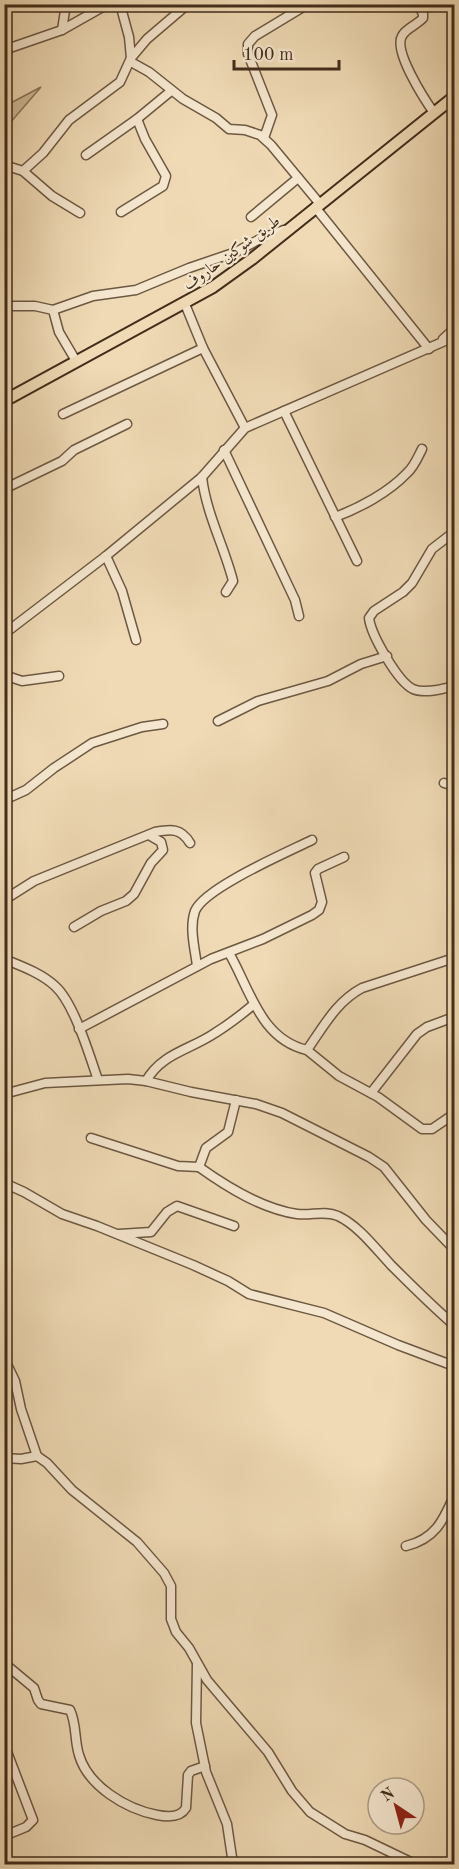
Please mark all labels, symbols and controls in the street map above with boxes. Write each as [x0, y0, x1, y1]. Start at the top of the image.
scale bar [234, 33, 339, 71]
text: 100 m [243, 46, 294, 64]
street label: طريق شوكين حاروف [180, 213, 284, 295]
north arrow [366, 1776, 426, 1836]
text: N [379, 1785, 399, 1806]

